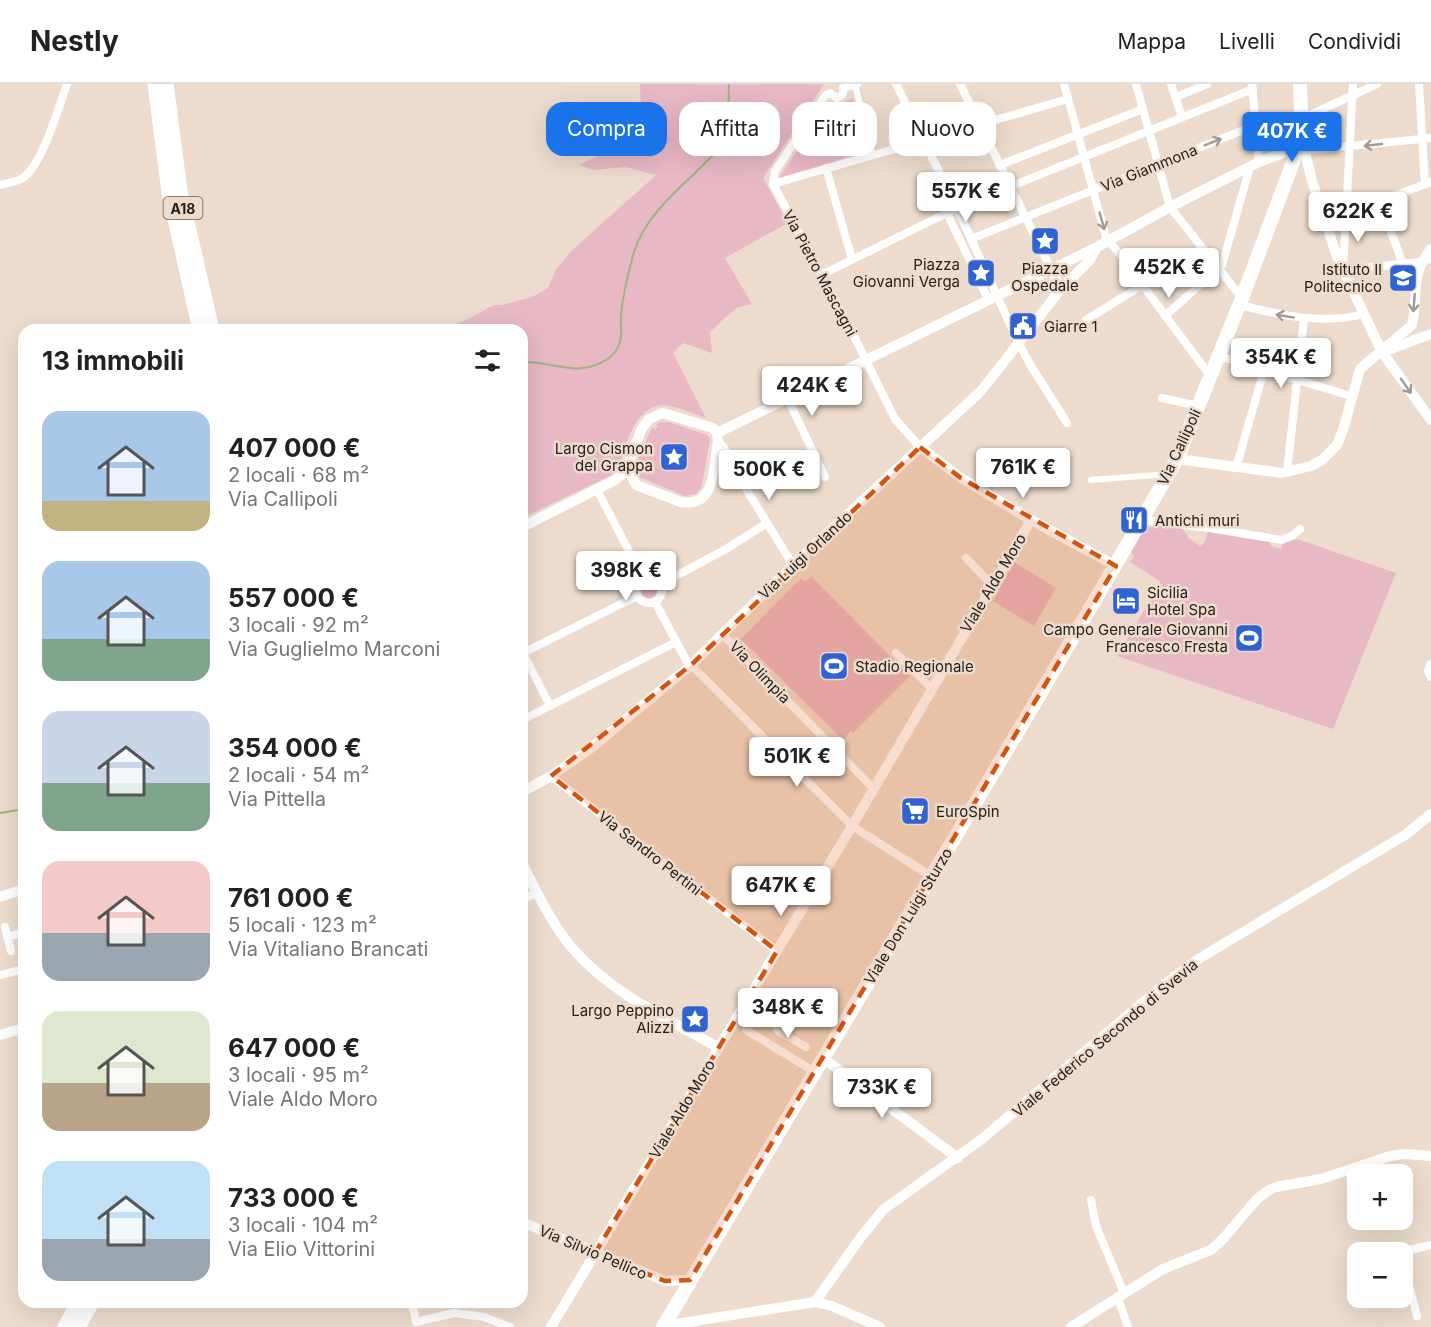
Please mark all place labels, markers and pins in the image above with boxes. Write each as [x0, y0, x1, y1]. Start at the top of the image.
pin: 407K € [1243, 112, 1341, 163]
pin: 557K € [917, 172, 1015, 223]
pin: 622K € [1309, 192, 1407, 243]
place icon: Piazza Ospedale [1029, 225, 1061, 257]
pin: 452K € [1120, 248, 1218, 299]
place label: Piazza Giovanni Verga [853, 255, 960, 291]
place icon: Piazza Giovanni Verga [965, 257, 997, 289]
place label: Piazza Ospedale [1011, 259, 1079, 295]
place label: Istituto Il Politecnico [1304, 260, 1382, 296]
school or university icon: Istituto Il Politecnico [1387, 262, 1419, 294]
public building icon: Giarre 1 [1007, 310, 1039, 342]
place label: Giarre 1 [1044, 317, 1098, 336]
pin: 354K € [1232, 338, 1330, 389]
pin: 424K € [763, 366, 861, 417]
place label: Largo Cismon del Grappa [555, 439, 653, 475]
place icon: Largo Cismon del Grappa [658, 441, 690, 473]
pin: 761K € [974, 448, 1072, 499]
pin: 500K € [720, 450, 818, 501]
restaurant icon: Antichi muri [1118, 504, 1150, 536]
place label: Antichi muri [1155, 511, 1240, 530]
pin: 398K € [577, 551, 675, 602]
place label: Sicilia Hotel Spa [1147, 583, 1216, 619]
hotel icon: Sicilia Hotel Spa [1110, 585, 1142, 617]
place label: Campo Generale Giovanni Francesco Fresta [1043, 620, 1228, 656]
sports icon: Campo Generale Giovanni Francesco Fresta [1233, 622, 1265, 654]
sports icon: Stadio Regionale [818, 650, 850, 682]
place label: Stadio Regionale [855, 657, 974, 676]
pin: 501K € [748, 737, 846, 788]
supermarket icon: EuroSpin [899, 795, 931, 827]
place label: EuroSpin [936, 802, 1000, 821]
pin: 647K € [732, 866, 830, 917]
pin: 348K € [739, 988, 837, 1039]
place label: Largo Peppino Alizzi [571, 1001, 674, 1037]
place icon: Largo Peppino Alizzi [679, 1003, 711, 1035]
pin: 733K € [833, 1068, 931, 1119]

